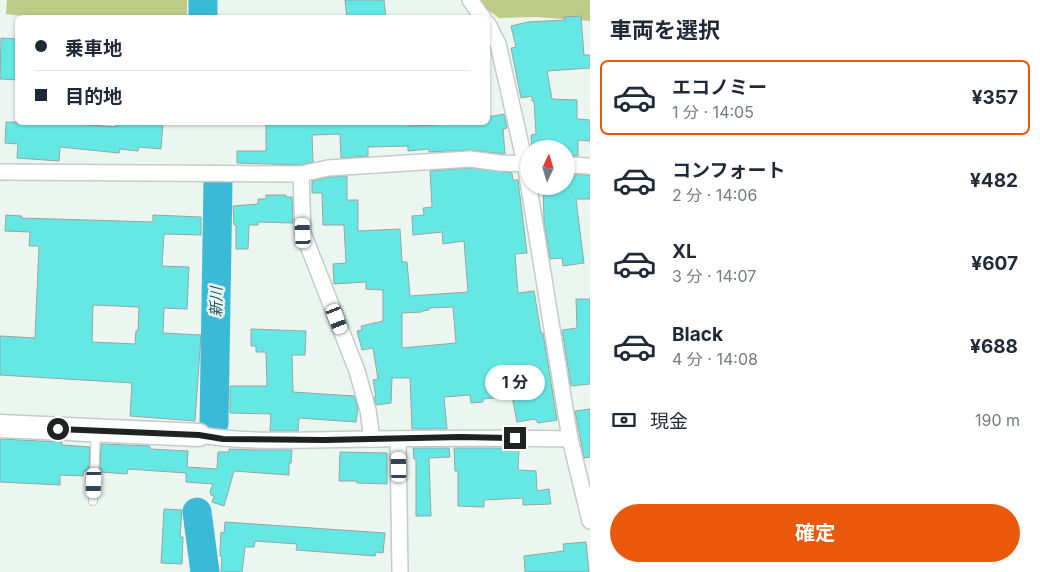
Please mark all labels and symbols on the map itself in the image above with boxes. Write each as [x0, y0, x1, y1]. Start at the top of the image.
north arrow [520, 140, 575, 195]
car [294, 218, 311, 248]
water label: 新川 [206, 285, 226, 317]
car [324, 302, 349, 336]
callout: 1 分 [485, 366, 545, 400]
route start [47, 418, 69, 440]
route end [504, 427, 526, 449]
car [391, 452, 406, 482]
car [85, 468, 102, 498]

